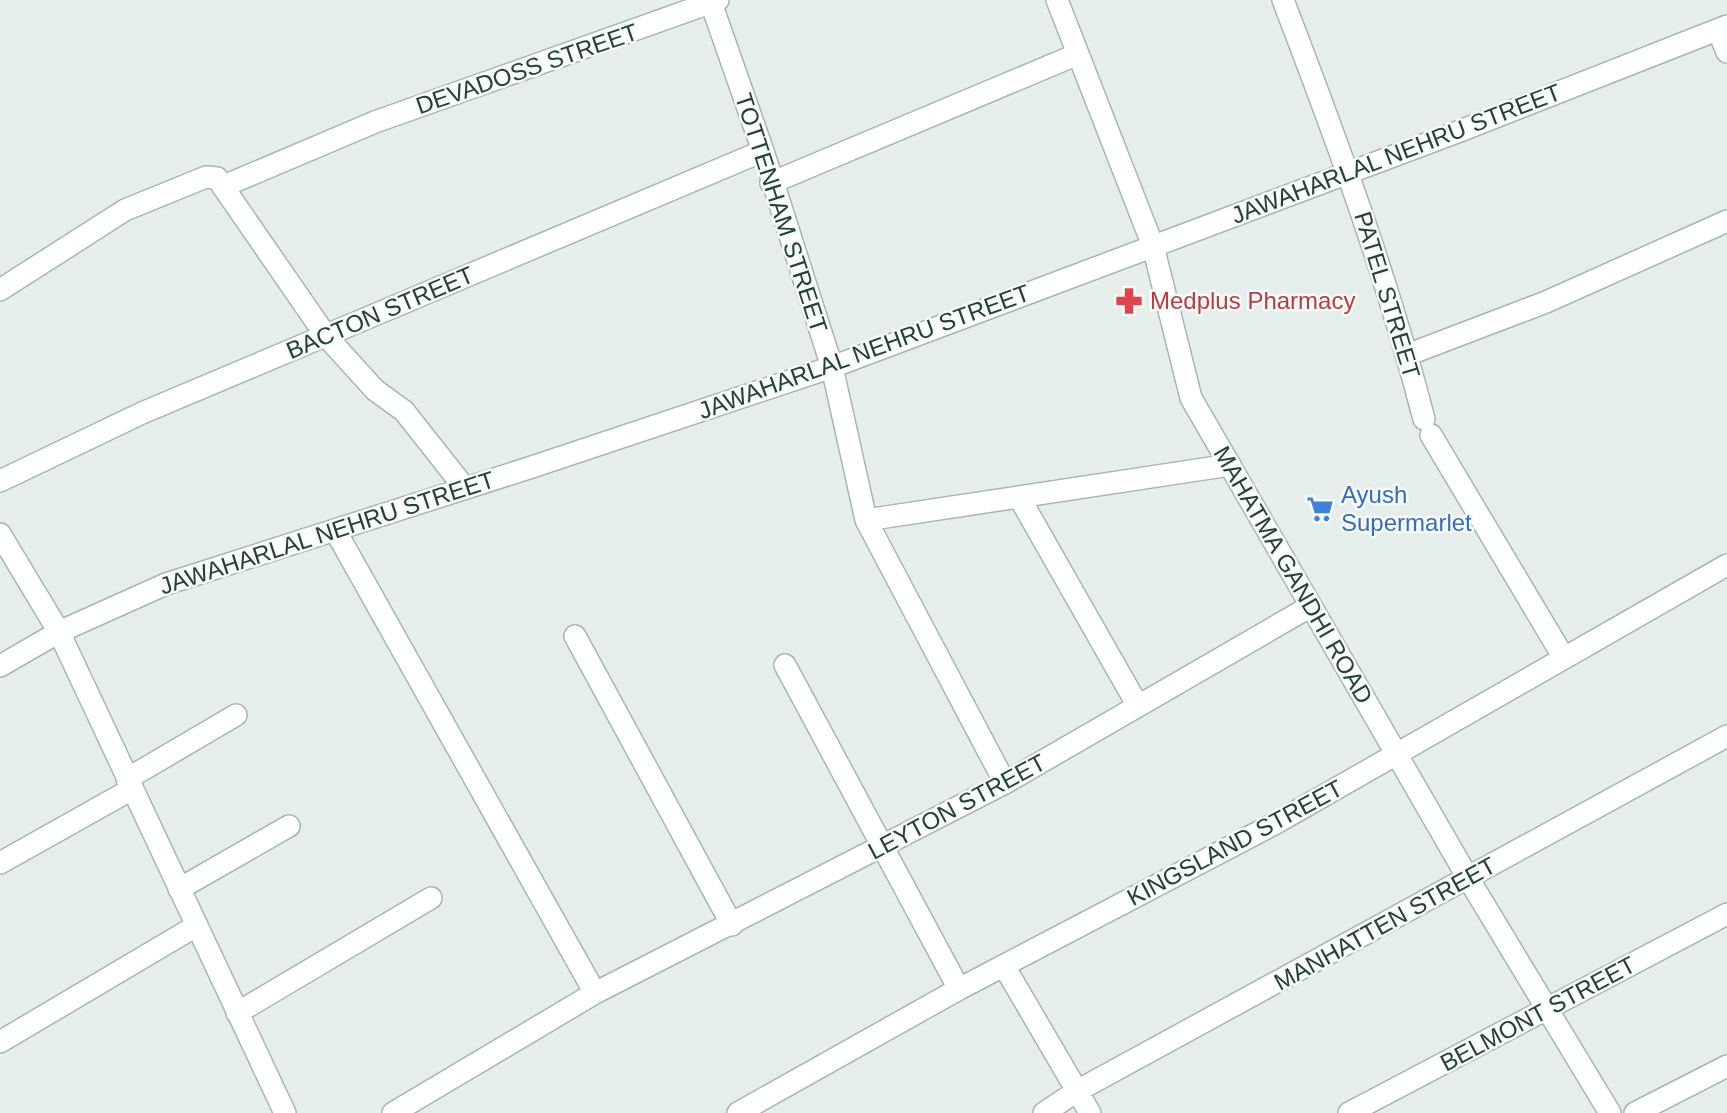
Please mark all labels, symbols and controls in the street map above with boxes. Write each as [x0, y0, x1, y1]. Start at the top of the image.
street label: DEVADOSS STREET [412, 18, 642, 119]
street label: JAWAHARLAL NEHRU STREET [1227, 78, 1565, 229]
street label: TOTTENHAM STREET [730, 90, 833, 336]
street label: PATEL STREET [1349, 208, 1426, 382]
street label: BACTON STREET [282, 261, 478, 364]
street label: JAWAHARLAL NEHRU STREET [694, 279, 1034, 424]
pharmacy icon: Medplus Pharmacy [1114, 286, 1144, 316]
place label: Medplus Pharmacy [1150, 287, 1355, 314]
street label: MAHATMA GANDHI ROAD [1209, 441, 1378, 708]
street label: JAWAHARLAL NEHRU STREET [156, 465, 498, 600]
place label: Ayush Supermarlet [1341, 481, 1472, 536]
supermarket icon: Ayush Supermarlet [1305, 494, 1335, 524]
street label: LEYTON STREET [863, 748, 1050, 865]
street label: KINGSLAND STREET [1122, 774, 1347, 911]
street label: MANHATTEN STREET [1269, 851, 1500, 996]
street label: BELMONT STREET [1436, 951, 1640, 1076]

